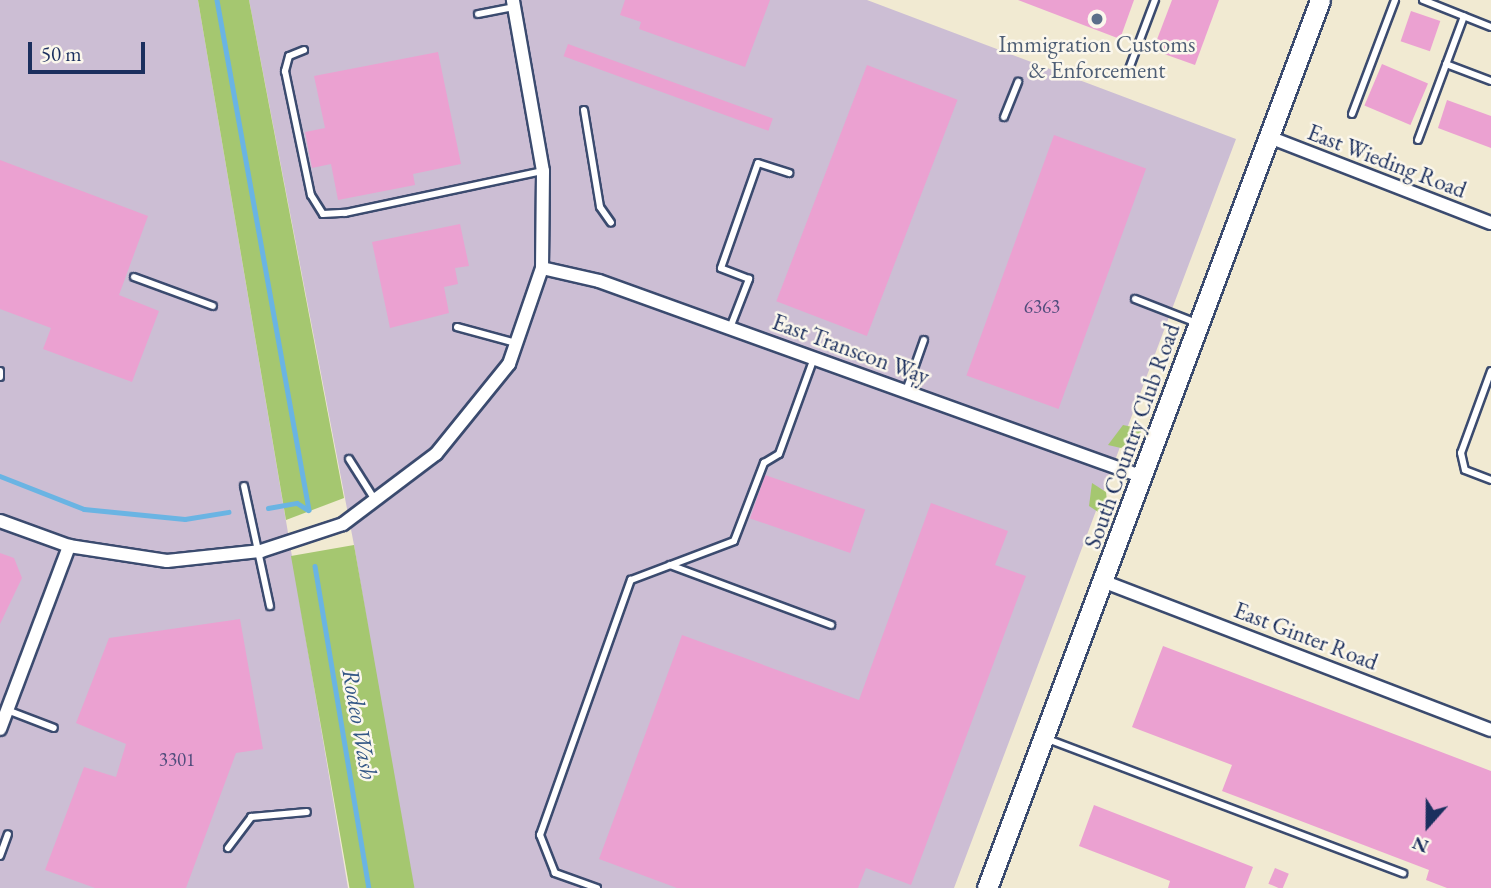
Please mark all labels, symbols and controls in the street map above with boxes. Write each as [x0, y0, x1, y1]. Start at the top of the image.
marker: Immigration Customs & Enforcement [1089, 11, 1105, 27]
scale bar [32, 28, 149, 72]
place label: Immigration Customs & Enforcement [999, 30, 1195, 84]
text: 50 m [41, 40, 82, 67]
street label: East Wieding Road [1304, 118, 1470, 204]
house number: 6363 [1024, 296, 1060, 318]
street label: East Transcon Way [769, 308, 933, 390]
street label: South Country Club Road [1078, 319, 1186, 553]
street label: East Ginter Road [1230, 596, 1382, 676]
water label: Rodeo Wash [336, 666, 384, 782]
house number: 3301 [159, 749, 195, 771]
north arrow [1393, 790, 1463, 860]
text: N [1409, 831, 1432, 859]

